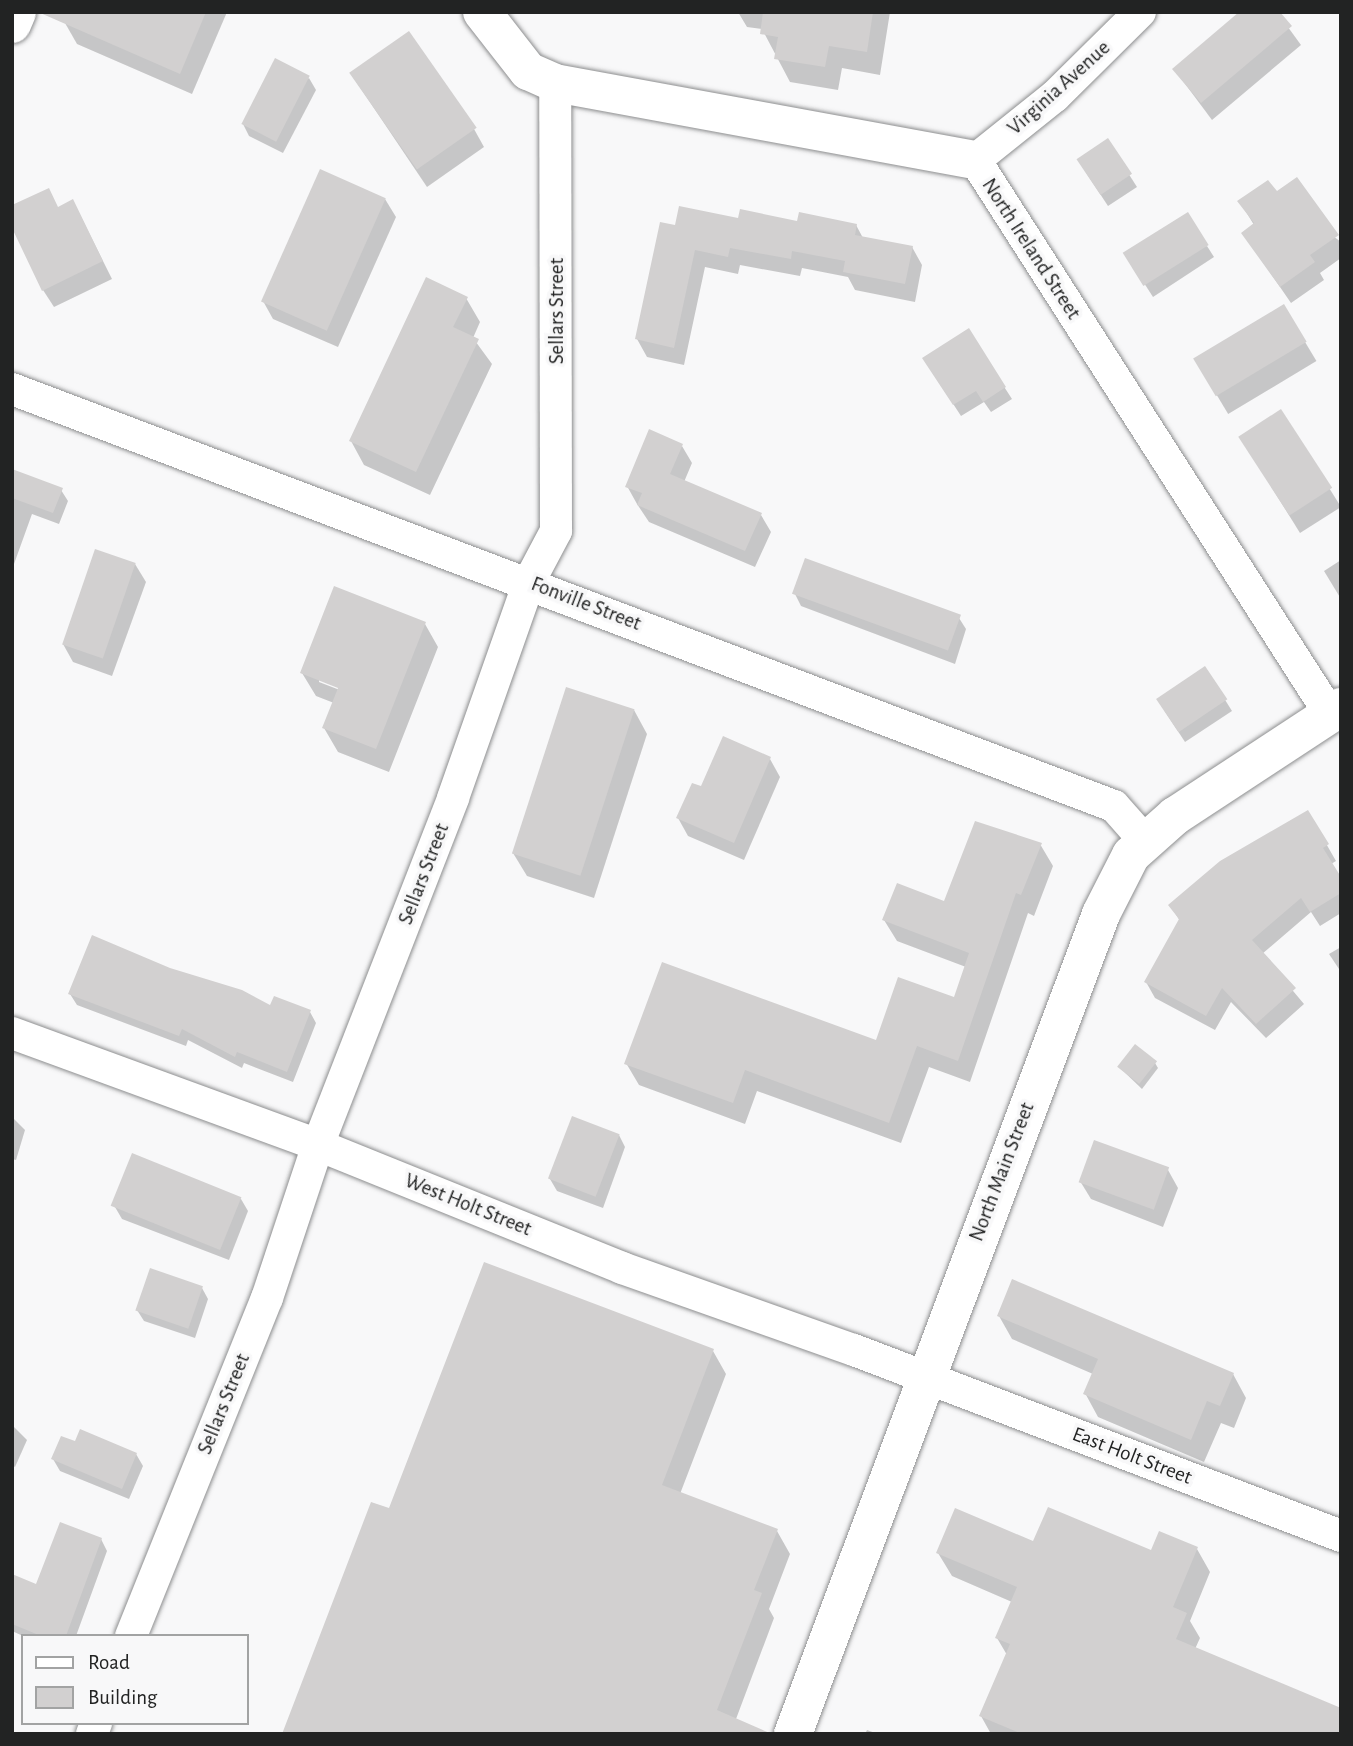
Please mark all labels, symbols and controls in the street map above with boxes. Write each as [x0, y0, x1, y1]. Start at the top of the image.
street label: Virginia Avenue [1003, 35, 1115, 141]
street label: North Ireland Street [976, 174, 1086, 324]
street label: Sellars Street [544, 258, 570, 364]
street label: Fonville Street [527, 571, 645, 637]
street label: Sellars Street [393, 820, 455, 928]
street label: North Main Street [964, 1099, 1040, 1245]
street label: West Holt Street [401, 1168, 535, 1242]
street label: Sellars Street [192, 1350, 256, 1458]
street label: East Holt Street [1068, 1422, 1196, 1490]
legend [21, 1634, 248, 1725]
text: Road [88, 1652, 130, 1673]
text: Building [88, 1687, 157, 1708]

